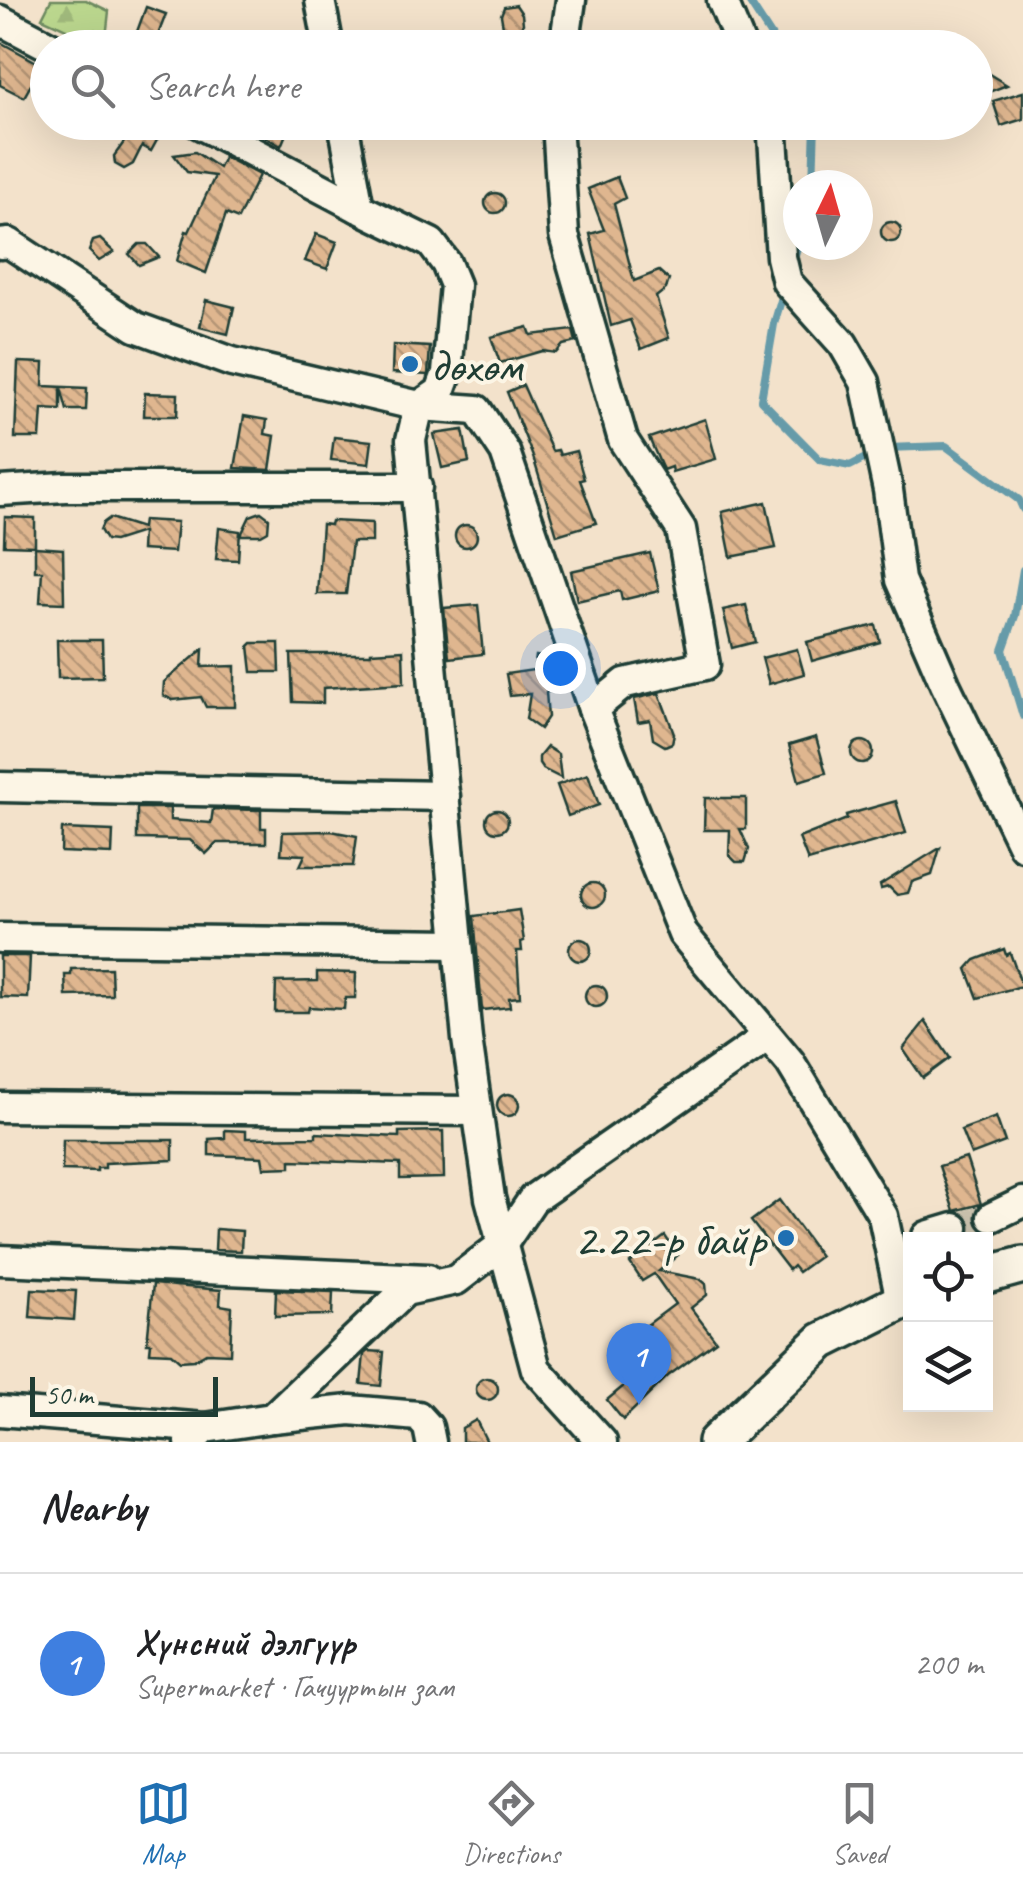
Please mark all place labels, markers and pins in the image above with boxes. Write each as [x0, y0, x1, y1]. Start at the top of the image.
place label: дөхөм [430, 335, 524, 395]
marker: дөхөм [399, 353, 421, 375]
place label: 2.22-р байр [574, 1209, 768, 1269]
marker: 2.22-р байр [775, 1227, 797, 1249]
pin: 1 [606, 1322, 672, 1405]

